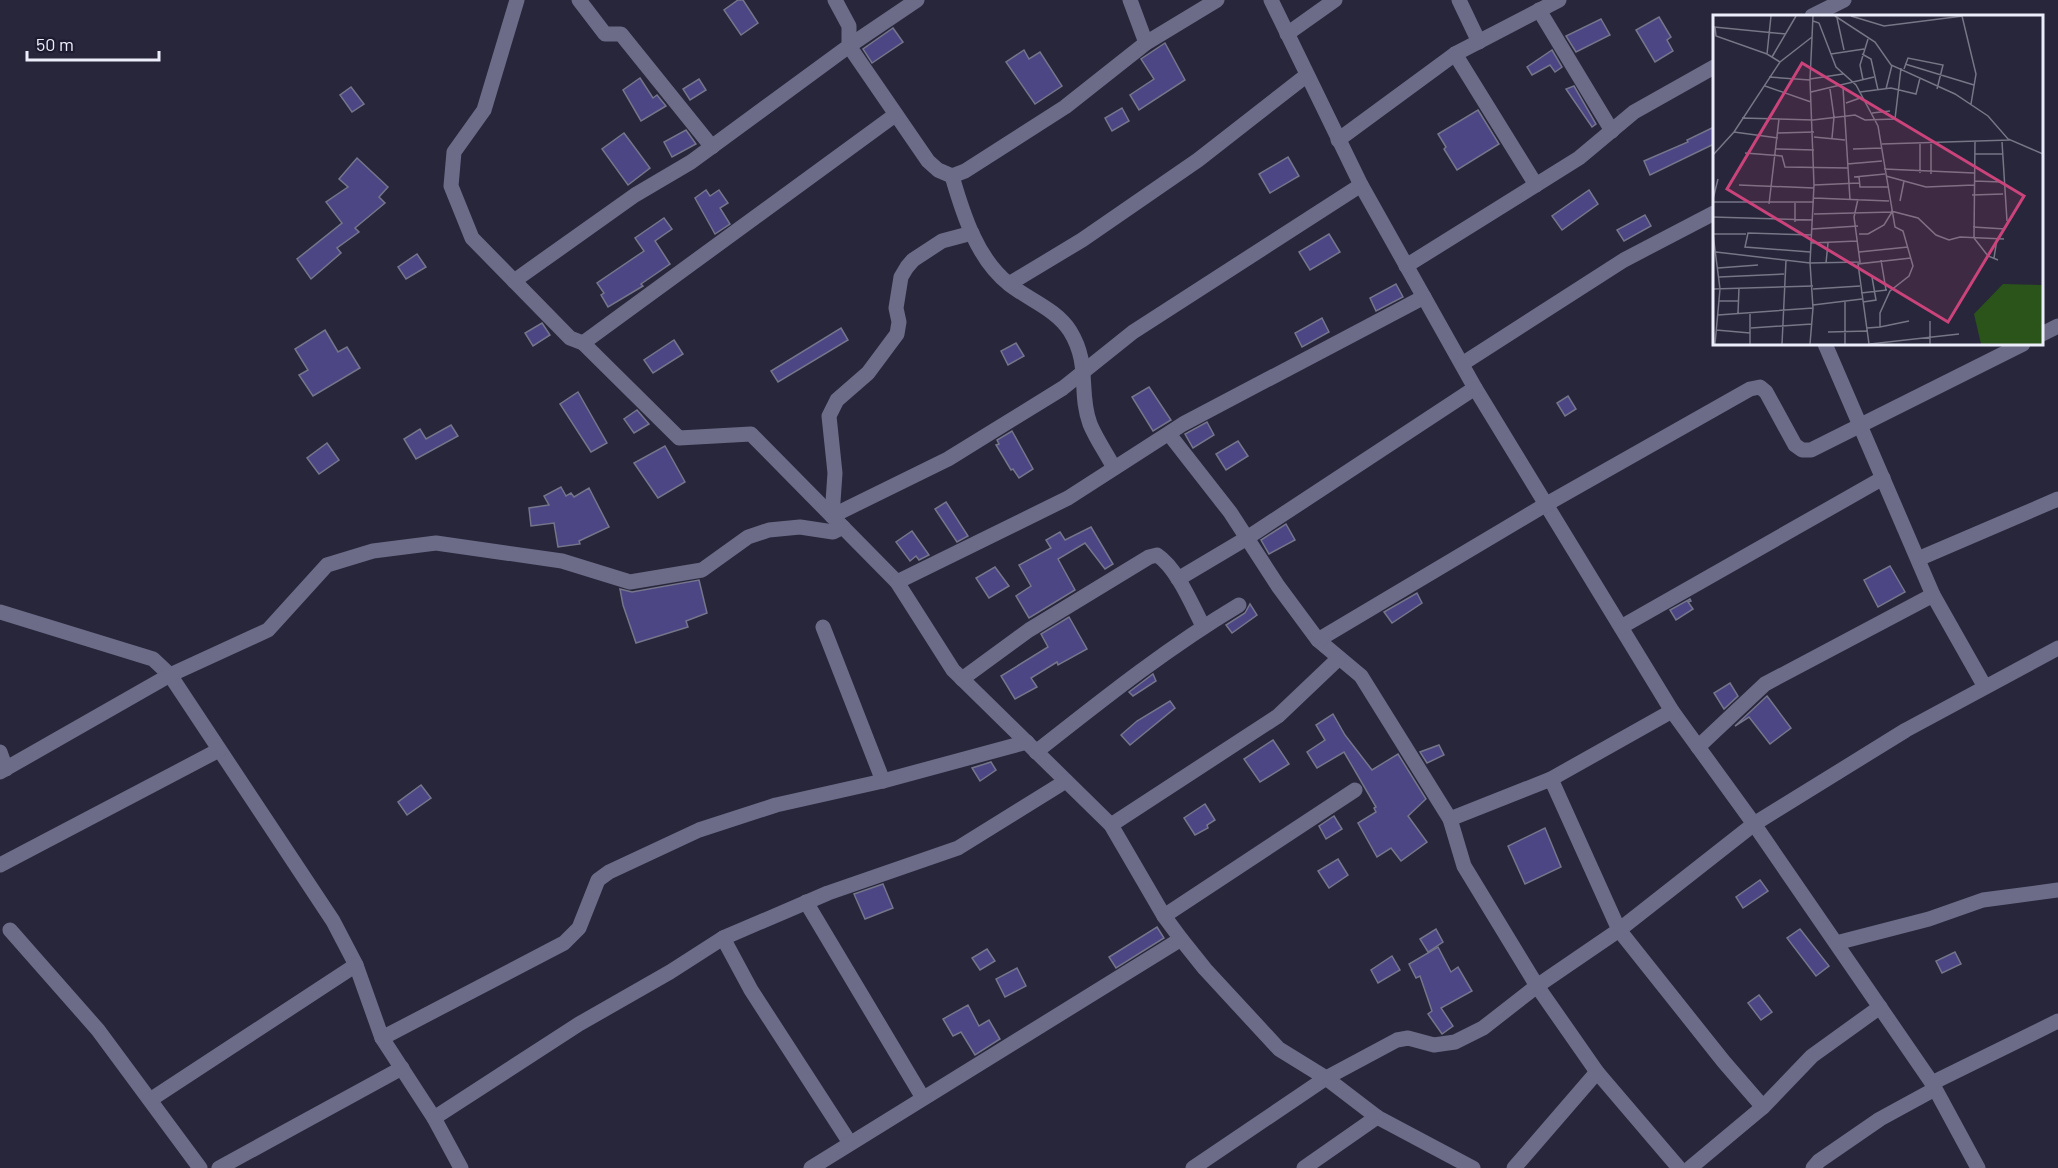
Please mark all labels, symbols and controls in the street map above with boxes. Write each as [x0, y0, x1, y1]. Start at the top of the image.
inset map [1713, 15, 2043, 345]
scale bar [27, 24, 159, 62]
text: 50 m [36, 33, 74, 55]

